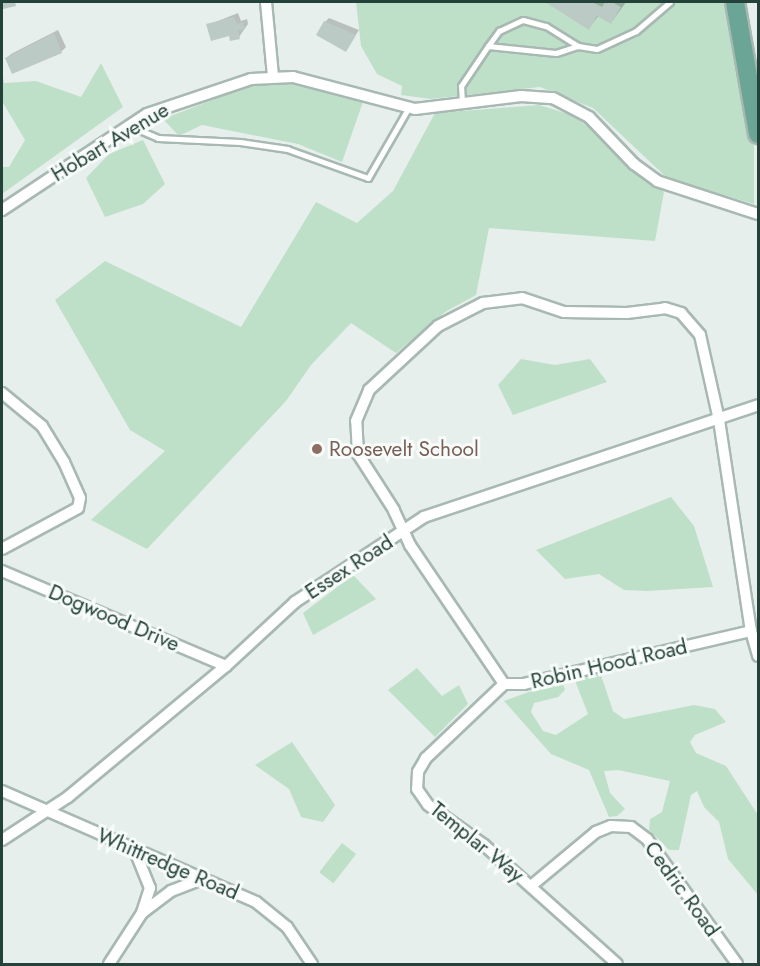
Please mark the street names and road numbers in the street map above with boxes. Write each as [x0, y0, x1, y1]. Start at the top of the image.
street label: Hobart Avenue [47, 97, 173, 187]
street label: Essex Road [300, 529, 398, 605]
street label: Dogwood Drive [45, 579, 183, 657]
street label: Robin Hood Road [528, 634, 690, 694]
street label: Templar Way [425, 797, 529, 887]
street label: Whittredge Road [93, 823, 243, 905]
street label: Cedric Road [639, 837, 725, 941]

